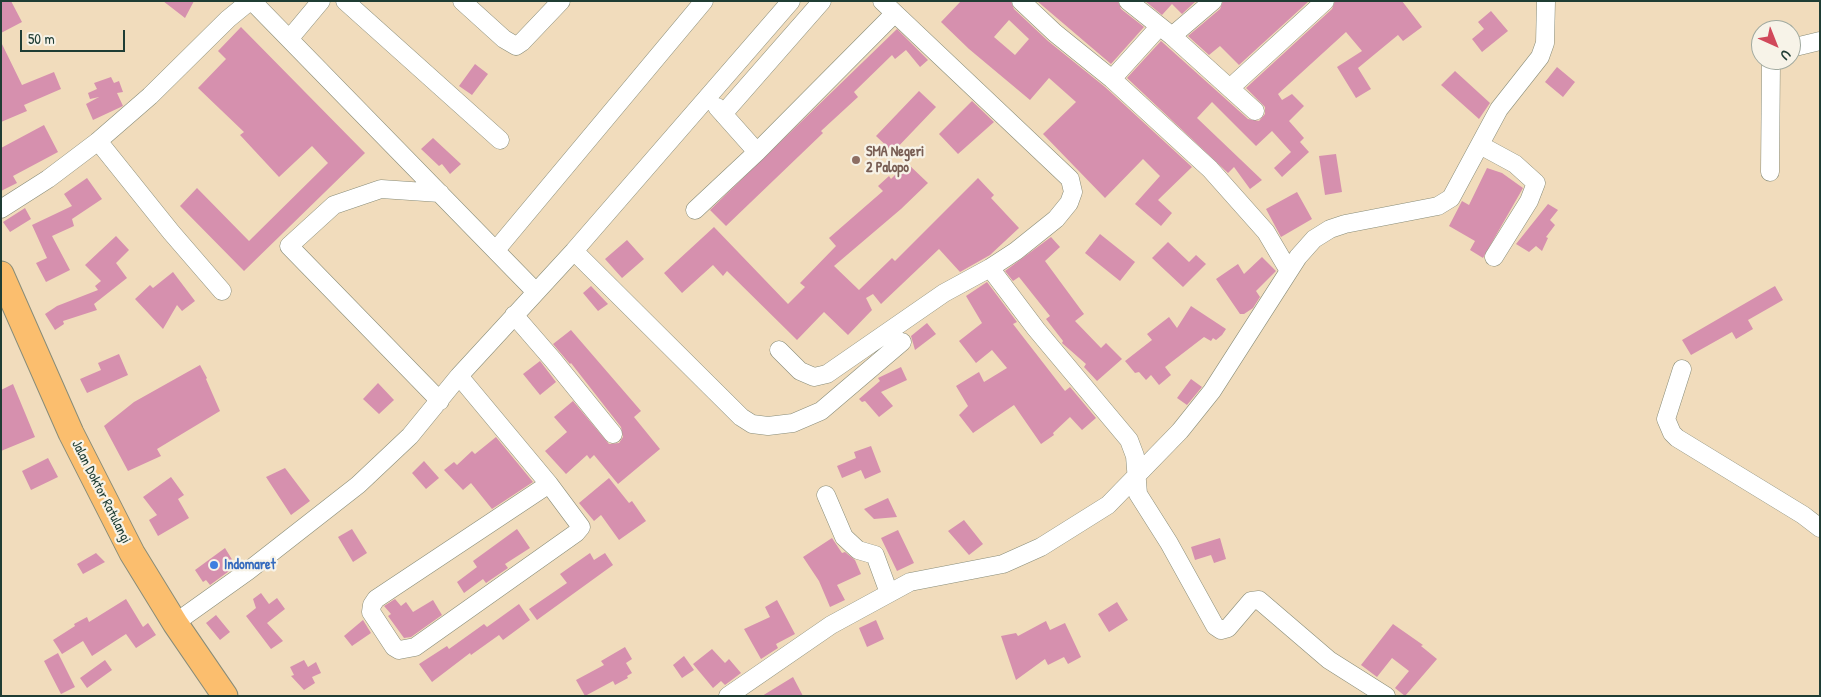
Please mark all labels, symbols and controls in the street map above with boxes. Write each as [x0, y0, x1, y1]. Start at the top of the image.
scale bar [22, 20, 128, 52]
north arrow [1751, 20, 1801, 70]
text: 50 m [28, 28, 55, 49]
text: U [1777, 46, 1795, 65]
place label: SMA Negeri 2 Palopo [866, 144, 924, 176]
marker: SMA Negeri 2 Palopo [850, 154, 862, 166]
street label: Jalan Doktor Ratulangi [68, 438, 134, 546]
place label: Indomaret [224, 557, 276, 573]
marker: Indomaret [208, 559, 220, 571]

